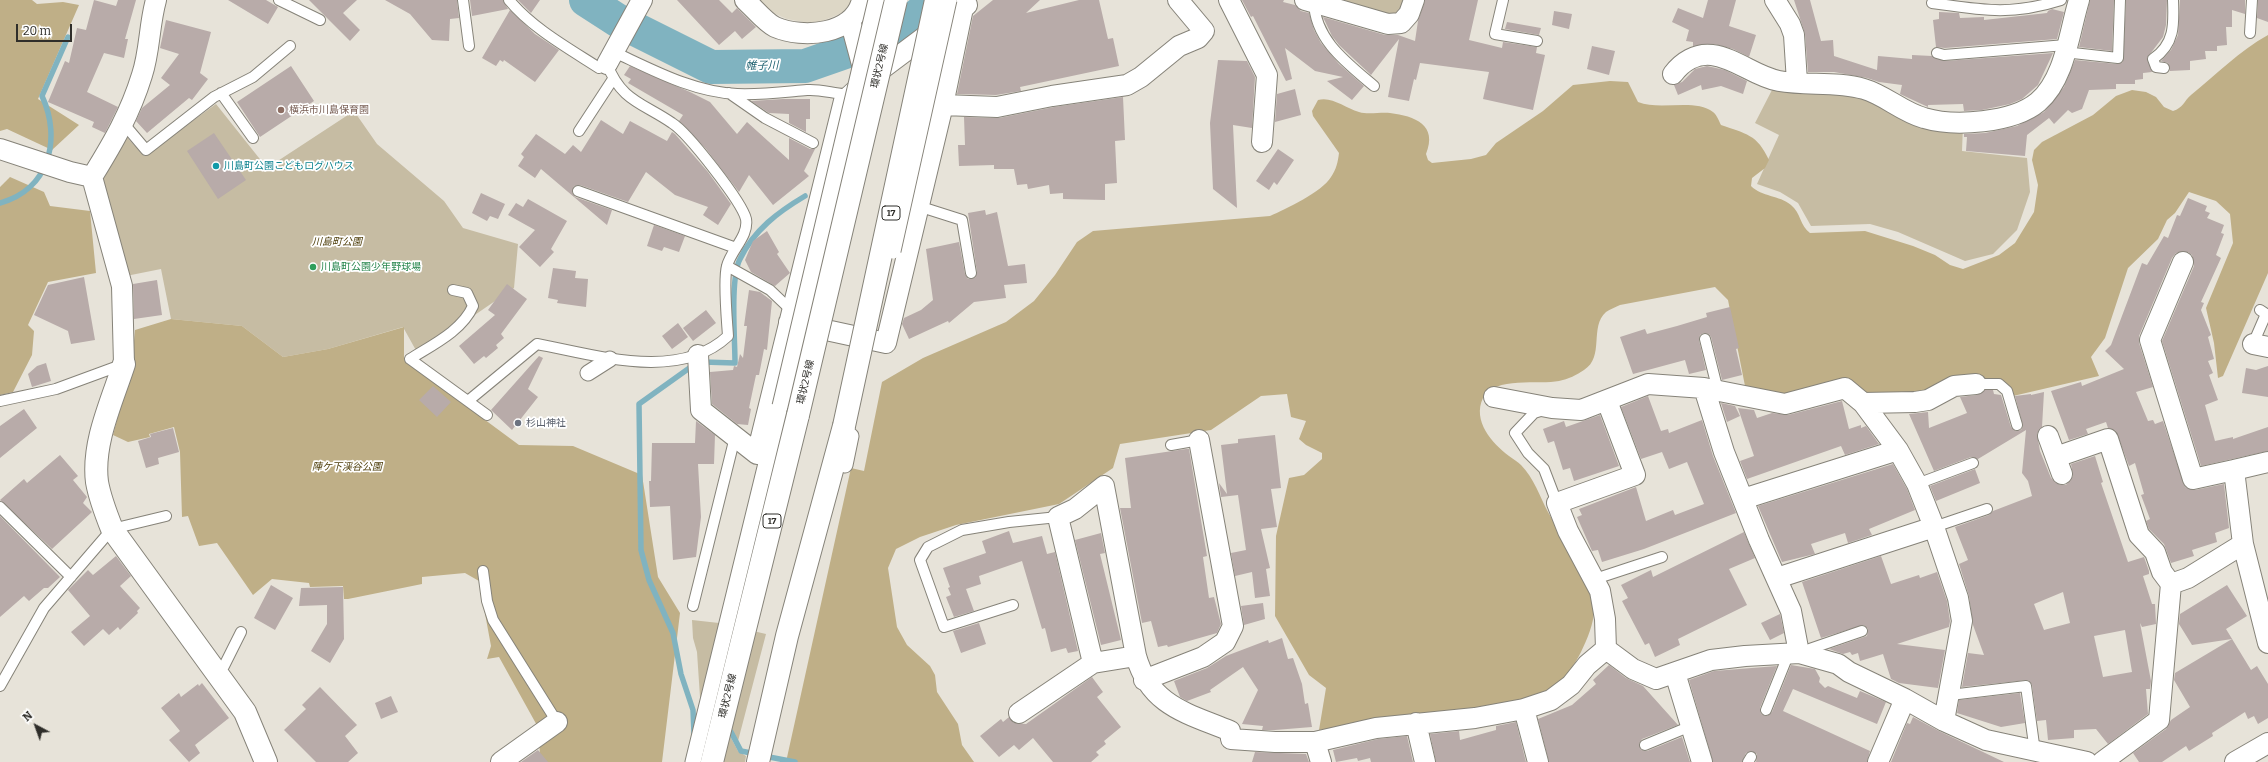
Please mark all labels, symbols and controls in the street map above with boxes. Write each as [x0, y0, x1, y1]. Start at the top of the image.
scale bar [18, 16, 74, 42]
text: 20 m [23, 24, 51, 38]
street label: 環状2号線 [869, 43, 891, 89]
water label: 帷子川 [745, 59, 779, 73]
place label: 横浜市川島保育園 [289, 104, 369, 116]
marker: 横浜市川島保育園 [276, 105, 286, 115]
place label: 川島町公園こどもログハウス [224, 160, 354, 172]
marker: 川島町公園こどもログハウス [211, 161, 221, 171]
road number: 17 [882, 206, 900, 220]
park label: 川島町公園 [312, 236, 362, 248]
place label: 川島町公園少年野球場 [321, 261, 421, 273]
marker: 川島町公園少年野球場 [308, 262, 318, 272]
street label: 環状2号線 [795, 359, 817, 405]
place label: 杉山神社 [526, 417, 566, 429]
marker: 杉山神社 [513, 418, 523, 428]
park label: 陣ケ下渓谷公園 [312, 461, 382, 473]
road number: 17 [763, 514, 781, 528]
street label: 環状2号線 [717, 673, 739, 719]
north arrow [16, 706, 56, 746]
text: N [20, 709, 35, 724]

